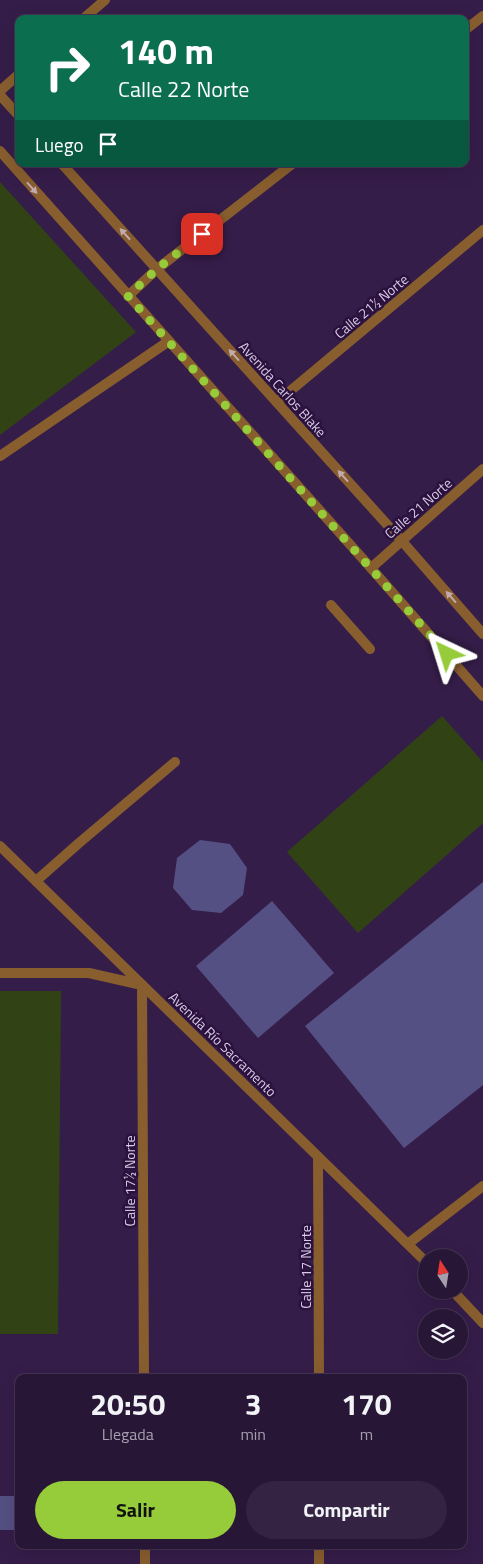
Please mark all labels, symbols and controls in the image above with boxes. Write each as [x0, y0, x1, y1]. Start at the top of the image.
text: 140 m [118, 24, 214, 78]
icon: right [35, 35, 100, 100]
text: Calle 22 Norte [118, 72, 249, 106]
text: Luego [35, 130, 84, 159]
icon: arrive [94, 130, 122, 158]
one-way arrow [27, 181, 38, 194]
pin [181, 213, 223, 255]
icon: arrive [188, 220, 216, 248]
one-way arrow [120, 228, 131, 241]
street label: Calle 21½ Norte [329, 269, 413, 343]
street label: Avenida Carlos Blake [234, 337, 332, 441]
one-way arrow [228, 349, 240, 361]
one-way arrow [337, 470, 349, 482]
street label: Calle 21 Norte [380, 473, 456, 543]
one-way arrow [445, 592, 457, 604]
position arrow [420, 627, 472, 679]
street label: Avenida Río Sacramento [164, 987, 282, 1101]
street label: Calle 17½ Norte [119, 1135, 140, 1227]
street label: Calle 17 Norte [295, 1225, 316, 1309]
north arrow [418, 1249, 468, 1299]
map controls [418, 1249, 468, 1359]
button: layers [418, 1309, 468, 1359]
text: 20:50 [90, 1381, 165, 1427]
text: 3 [245, 1381, 262, 1427]
text: 170 [341, 1381, 392, 1427]
text: Llegada [102, 1422, 154, 1446]
text: min [240, 1422, 266, 1446]
text: m [360, 1422, 373, 1446]
button: Salir [35, 1481, 236, 1539]
button: Compartir [246, 1481, 447, 1539]

